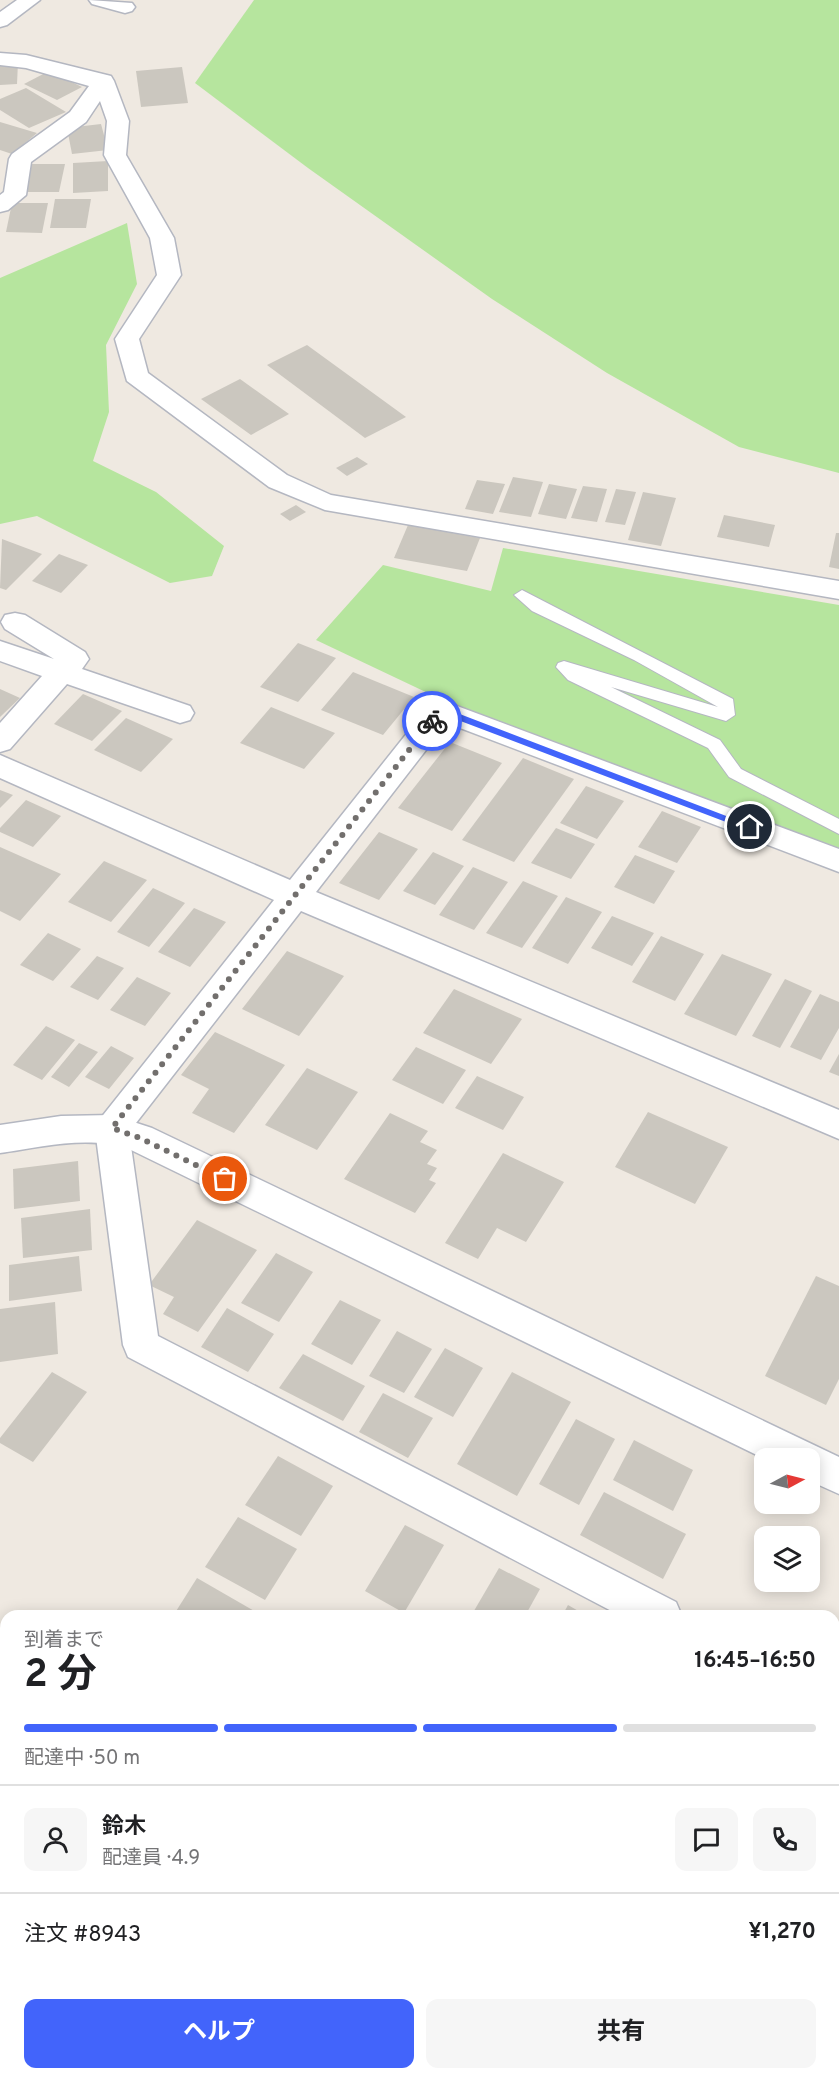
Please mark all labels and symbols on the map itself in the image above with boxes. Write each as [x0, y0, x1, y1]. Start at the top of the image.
courier [402, 691, 462, 751]
pin [724, 801, 775, 852]
pin [199, 1153, 250, 1204]
north arrow [754, 1448, 820, 1514]

